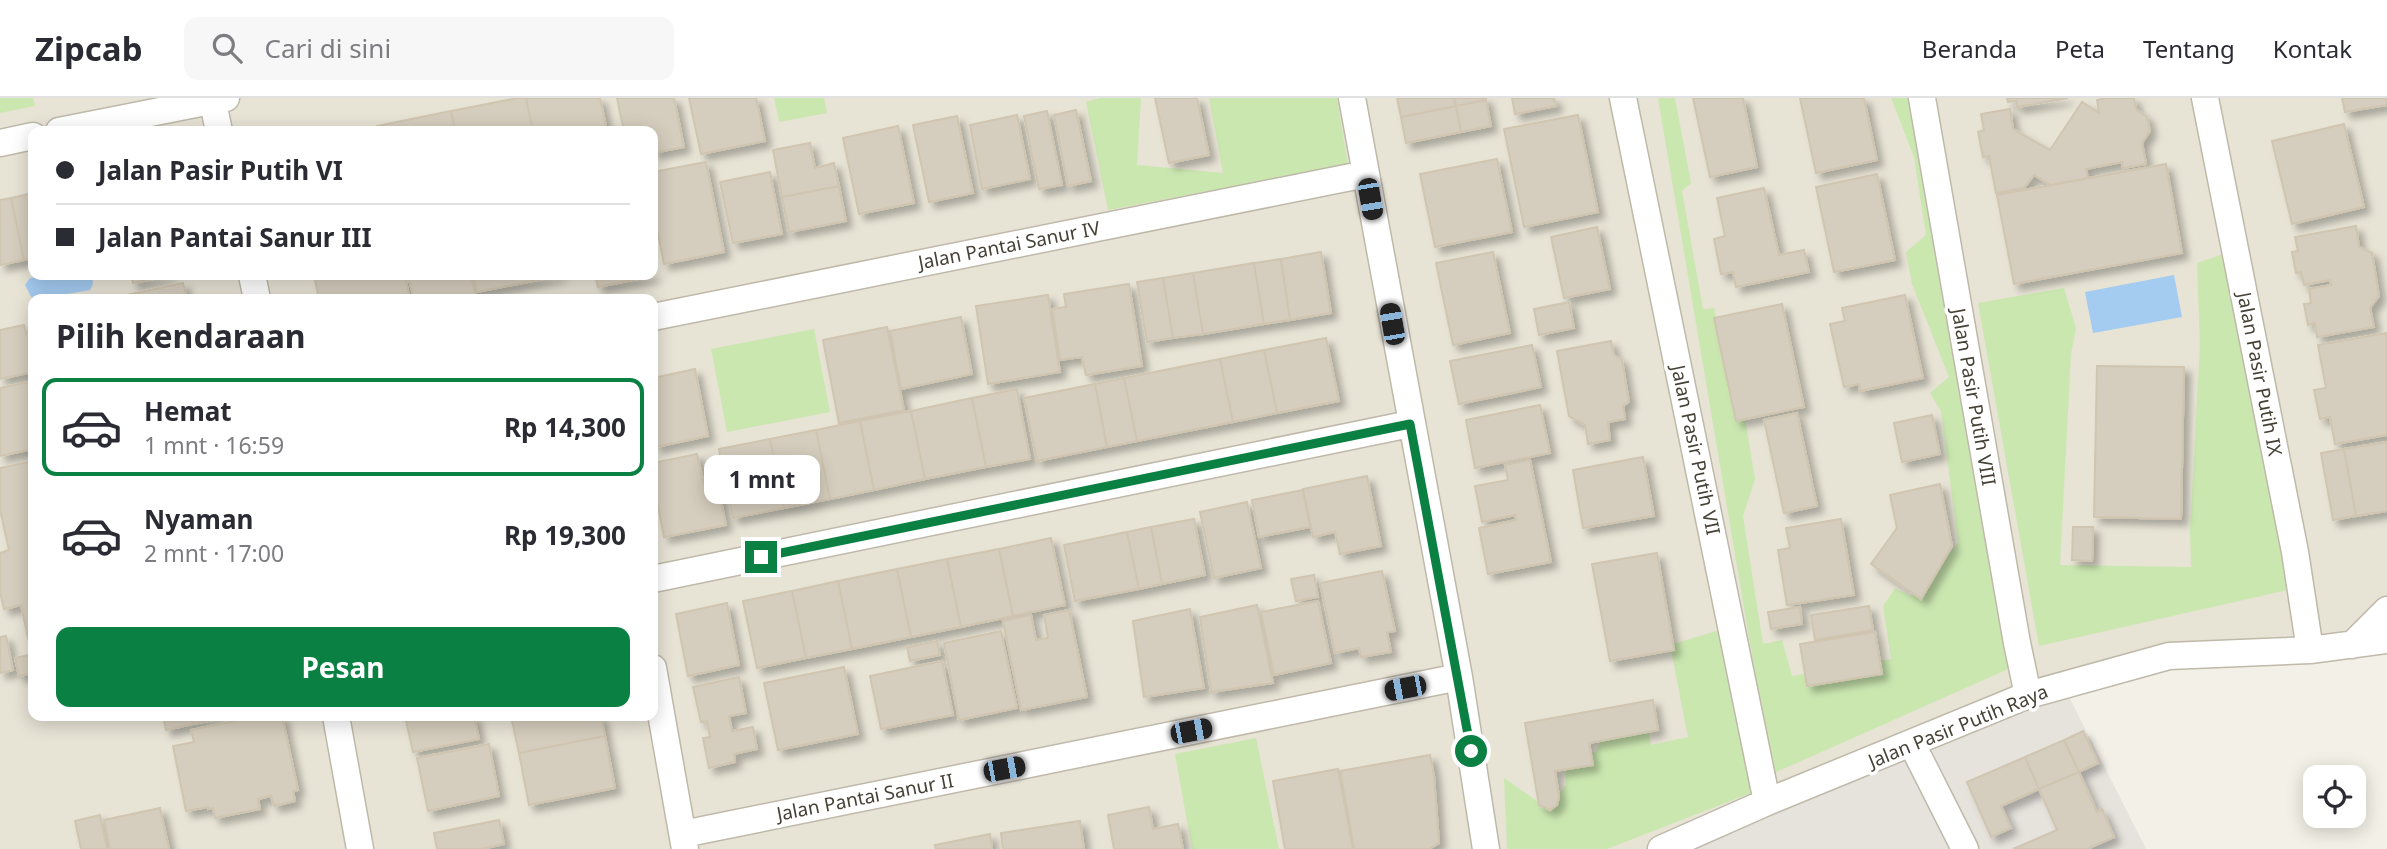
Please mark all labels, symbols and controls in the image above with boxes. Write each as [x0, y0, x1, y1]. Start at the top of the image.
search box [184, 17, 674, 80]
text: Zipcab [35, 26, 142, 71]
icon: search [208, 29, 246, 67]
text: Cari di sini [264, 30, 391, 66]
text: Beranda [1922, 32, 2017, 65]
text: Peta [2055, 32, 2105, 65]
text: Tentang [2143, 32, 2235, 65]
text: Kontak [2273, 32, 2352, 65]
text: Jalan Pasir Putih VI [98, 152, 343, 188]
car [1357, 176, 1384, 222]
street label: Jalan Pantai Sanur IV [914, 215, 1103, 276]
text: Jalan Pantai Sanur III [98, 219, 372, 255]
street label: Jalan Pasir Putih IX [2231, 288, 2289, 459]
car [1379, 301, 1406, 347]
street label: Jalan Pasir Putih VIII [1945, 304, 2002, 488]
text: Pilih kendaraan [56, 314, 306, 357]
street label: Jalan Pasir Putih VII [1665, 361, 1727, 537]
text: Hemat [144, 393, 232, 429]
icon: car [60, 396, 123, 459]
text: Rp 14,300 [504, 409, 626, 445]
text: 1 mnt · 16:59 [144, 429, 284, 461]
callout: 1 mnt [703, 456, 819, 504]
text: 1 mnt [729, 463, 795, 495]
text: Nyaman [144, 501, 253, 537]
icon: car [60, 504, 123, 567]
text: Rp 19,300 [504, 517, 626, 553]
text: 2 mnt · 17:00 [144, 537, 284, 569]
route end [745, 541, 777, 573]
button: Pesan [56, 627, 630, 707]
car [1383, 674, 1428, 702]
street label: Jalan Pasir Putih Raya [1862, 678, 2052, 775]
car [1169, 717, 1214, 745]
route start [1455, 735, 1487, 767]
car [982, 755, 1027, 783]
map controls [2303, 765, 2366, 828]
button: locate [2303, 765, 2366, 828]
street label: Jalan Pantai Sanur II [772, 767, 956, 827]

